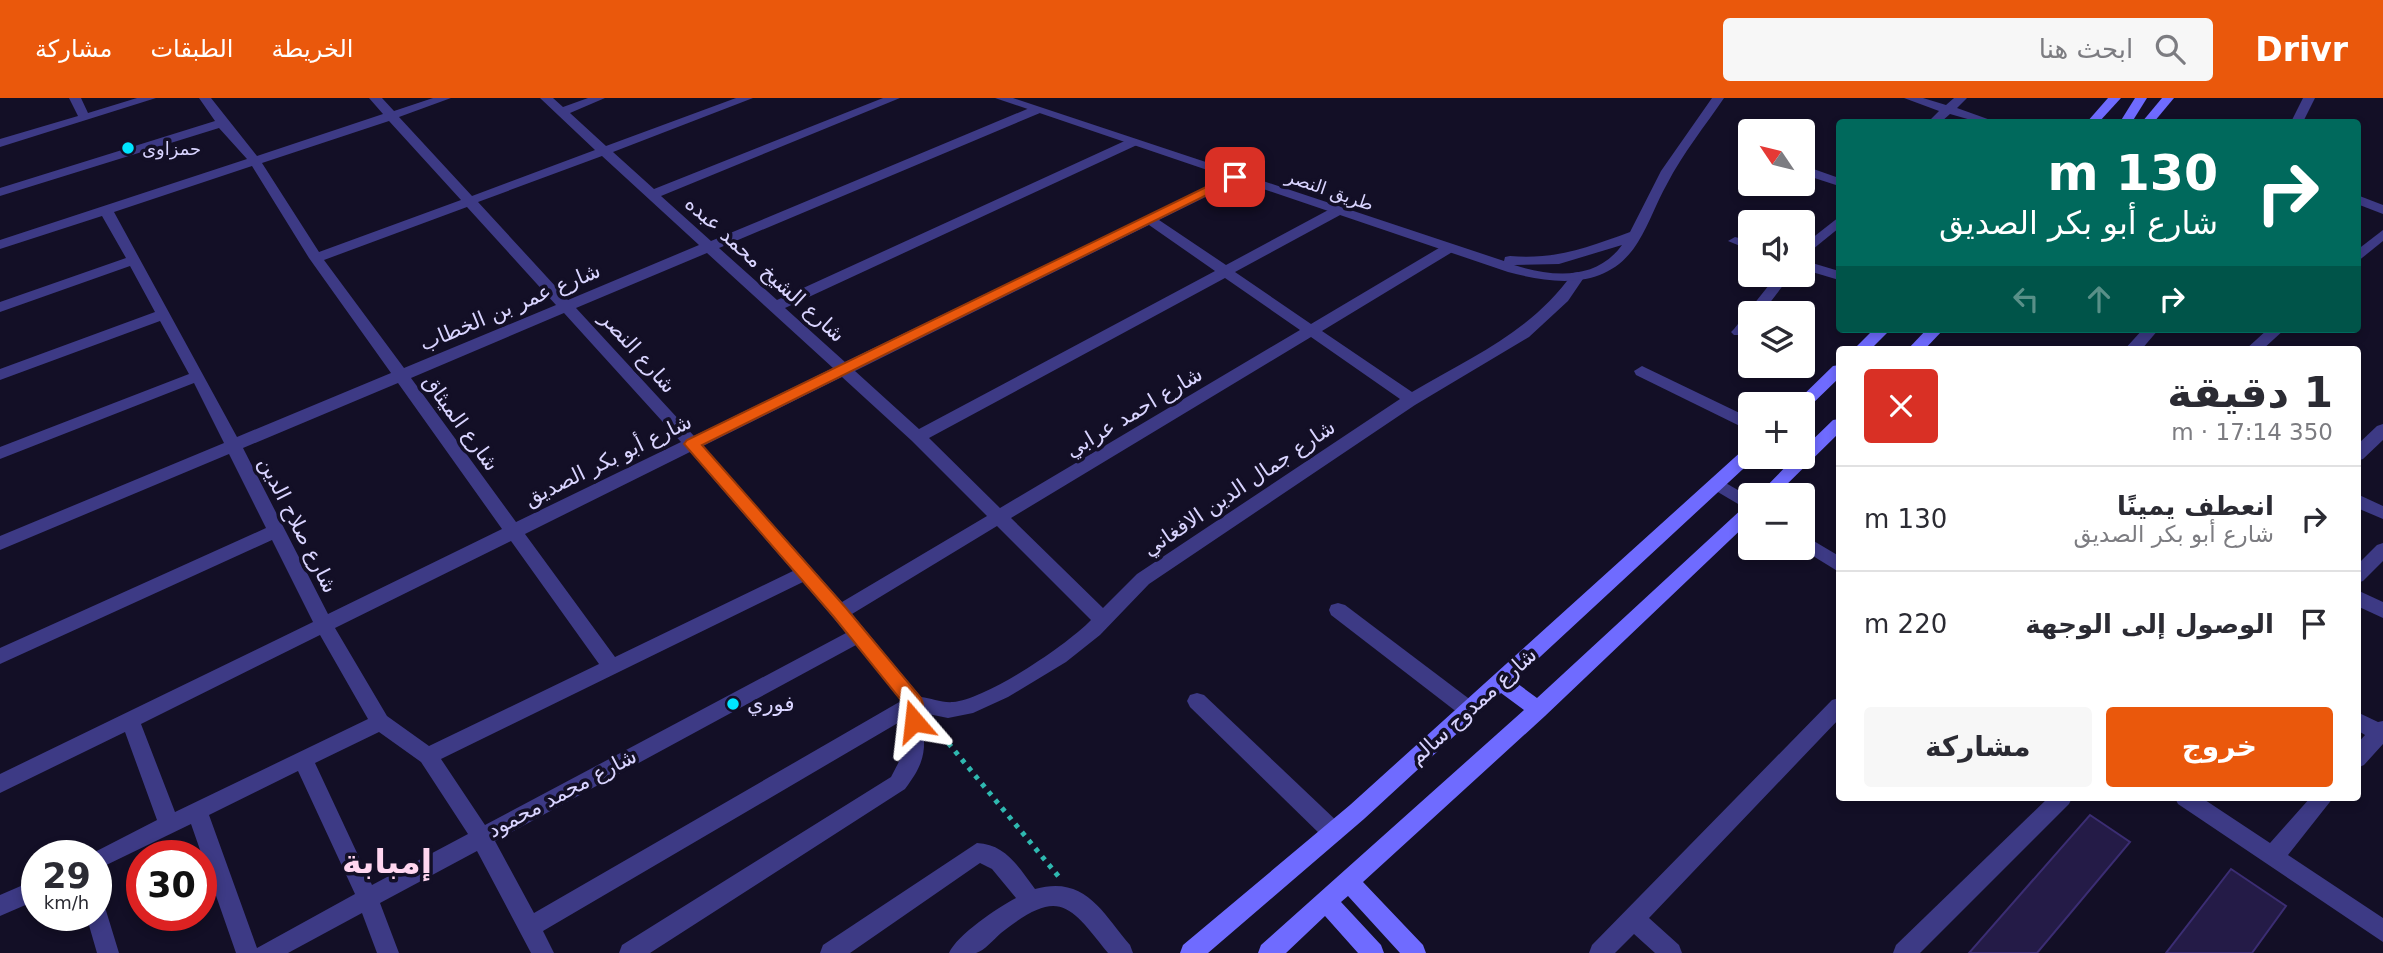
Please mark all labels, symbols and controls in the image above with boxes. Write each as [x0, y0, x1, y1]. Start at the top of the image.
search box [1723, 18, 2213, 81]
icon: search [2151, 30, 2189, 68]
text: Drivr [2255, 30, 2348, 69]
text: ابحث هنا [2039, 34, 2133, 64]
text: مشاركة [35, 35, 112, 63]
text: الطبقات [150, 35, 233, 63]
text: الخريطة [271, 35, 353, 63]
north arrow [1738, 119, 1815, 196]
map controls [1738, 119, 1815, 560]
place label: حمزاوى [142, 138, 201, 160]
marker: حمزاوى [120, 140, 136, 156]
text: 130 m [2048, 145, 2218, 202]
pin [1205, 147, 1265, 207]
icon: right [2242, 147, 2333, 238]
icon: arrive [1216, 158, 1254, 196]
street label: طريق النصر [1282, 165, 1377, 216]
street label: شارع الشيخ محمد عبده [680, 191, 850, 347]
text: شارع أبو بكر الصديق [1939, 204, 2218, 242]
button: sound [1738, 210, 1815, 287]
street label: شارع عمر بن الخطاب [416, 258, 604, 356]
icon: left [2007, 280, 2045, 318]
icon: ahead [2080, 280, 2118, 318]
icon: right [2153, 280, 2191, 318]
button: layers [1738, 301, 1815, 378]
street label: شارع النصر [594, 305, 681, 398]
street label: شارع احمد عرابي [1061, 362, 1207, 462]
text: 1 دقيقة [2167, 368, 2333, 417]
button: close [1864, 369, 1938, 443]
street label: شارع الميثاق [418, 370, 504, 476]
button: + [1738, 392, 1815, 469]
street label: شارع أبو بكر الصديق [520, 407, 696, 511]
street label: شارع جمال الدين الافغاني [1138, 415, 1340, 561]
text: 350 m · 17:14 [2171, 419, 2333, 445]
street label: شارع صلاح الدين [253, 453, 343, 597]
button: − [1738, 483, 1815, 560]
text: انعطف يمينًا [2117, 491, 2274, 521]
icon: right [2295, 500, 2333, 538]
text: 130 m [1864, 504, 1947, 534]
text: شارع أبو بكر الصديق [2073, 521, 2274, 547]
icon: arrive [2295, 605, 2333, 643]
text: 220 m [1864, 609, 1947, 639]
text: الوصول إلى الوجهة [2025, 609, 2274, 639]
street label: شارع ممدوح سالم [1405, 643, 1542, 770]
position arrow [877, 684, 951, 758]
place label: فوري [747, 692, 794, 716]
marker: فوري [725, 696, 741, 712]
button: مشاركة [1864, 707, 2092, 787]
button: خروج [2106, 707, 2333, 787]
street label: شارع محمد محمود [483, 744, 641, 842]
speed limit sign: 30 [126, 840, 217, 931]
district label: إمبابة [342, 842, 432, 882]
text: 29 [42, 856, 91, 896]
text: km/h [44, 892, 89, 913]

